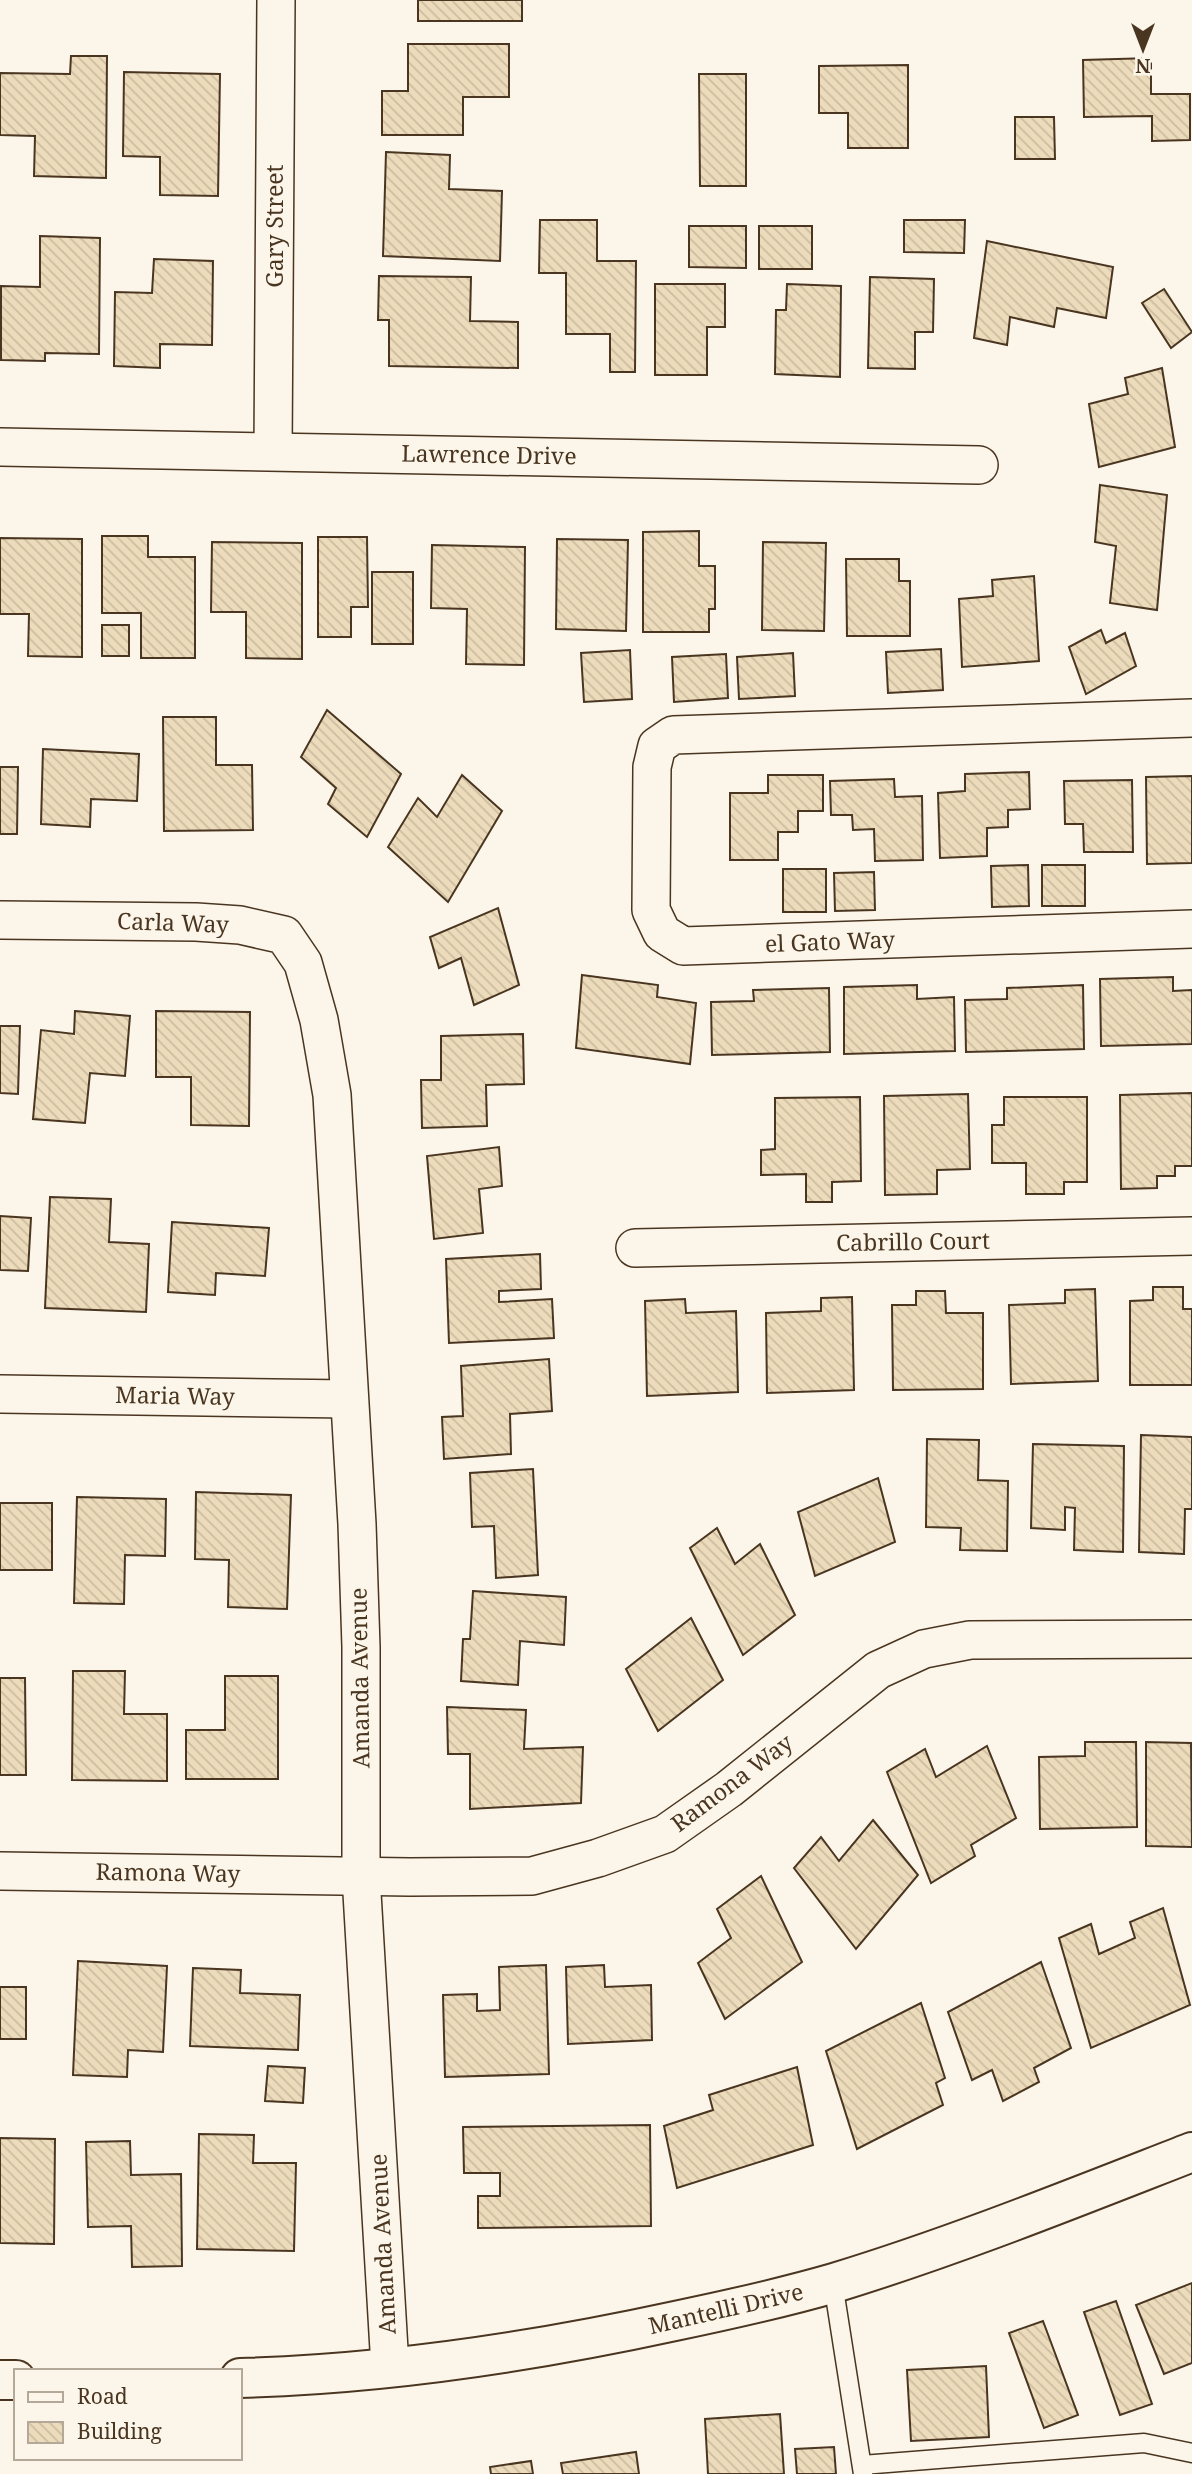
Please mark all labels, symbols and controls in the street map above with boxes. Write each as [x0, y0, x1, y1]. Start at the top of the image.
north arrow [1108, 14, 1178, 84]
text: N [1135, 53, 1150, 79]
street label: Gary Street [258, 164, 290, 288]
street label: Lawrence Drive [401, 436, 577, 472]
street label: Carla Way [117, 904, 230, 940]
street label: el Gato Way [764, 923, 896, 959]
street label: Cabrillo Court [836, 1224, 990, 1258]
street label: Maria Way [115, 1378, 235, 1412]
street label: Amanda Avenue [341, 1587, 377, 1769]
street label: Ramona Way [664, 1726, 799, 1839]
street label: Ramona Way [95, 1855, 241, 1889]
street label: Amanda Avenue [361, 2153, 403, 2335]
street label: Mantelli Drive [645, 2275, 806, 2341]
legend [14, 2369, 242, 2460]
text: Road [77, 2382, 128, 2410]
text: Building [77, 2417, 162, 2445]

